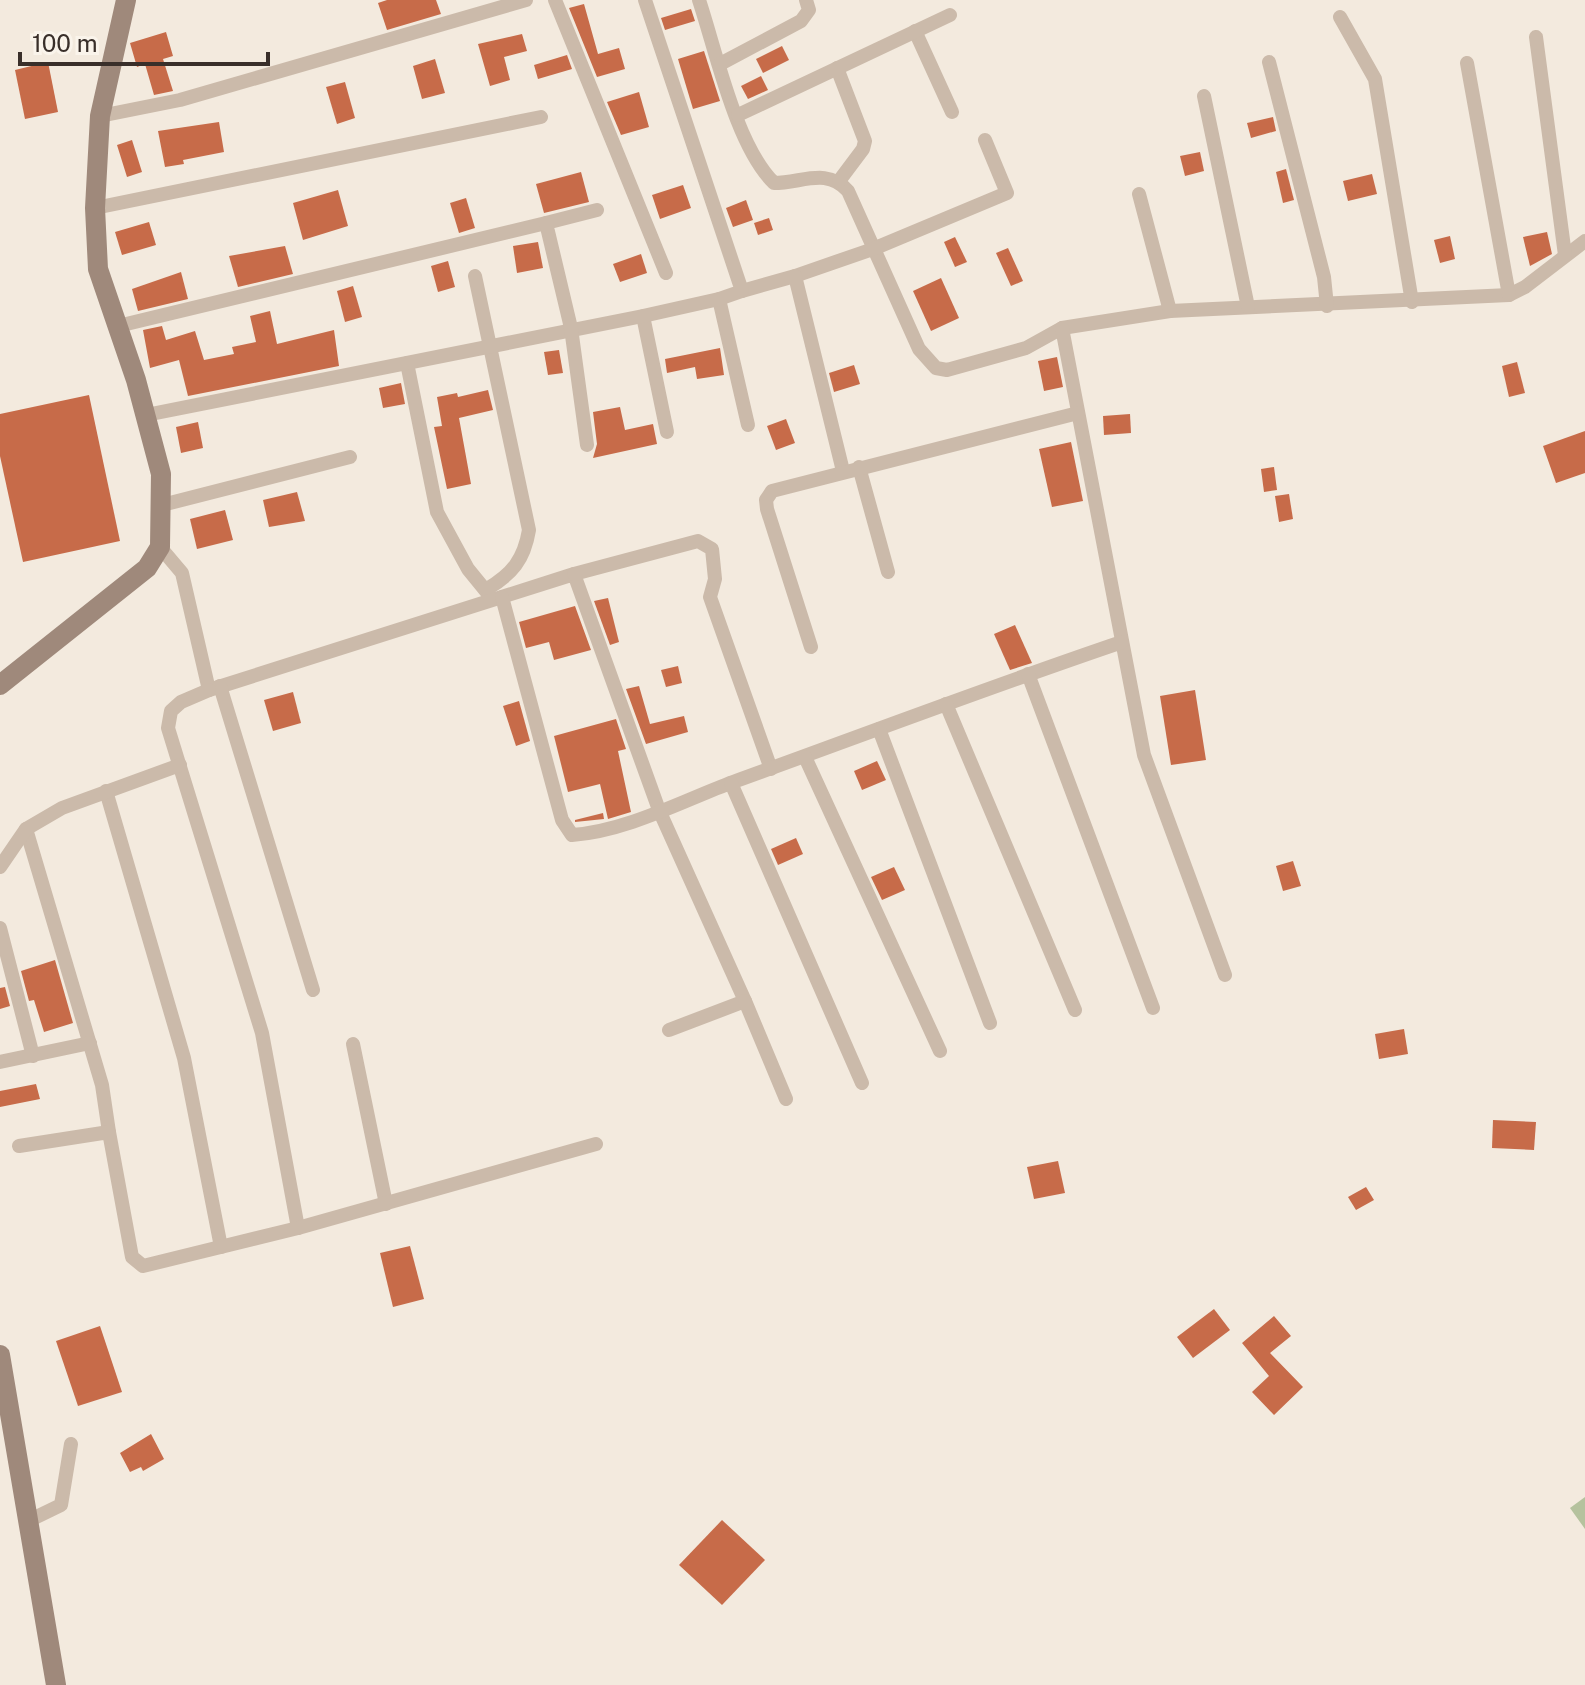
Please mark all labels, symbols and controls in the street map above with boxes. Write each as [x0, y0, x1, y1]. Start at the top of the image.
scale bar [20, 16, 268, 66]
text: 100 m [32, 29, 98, 57]

